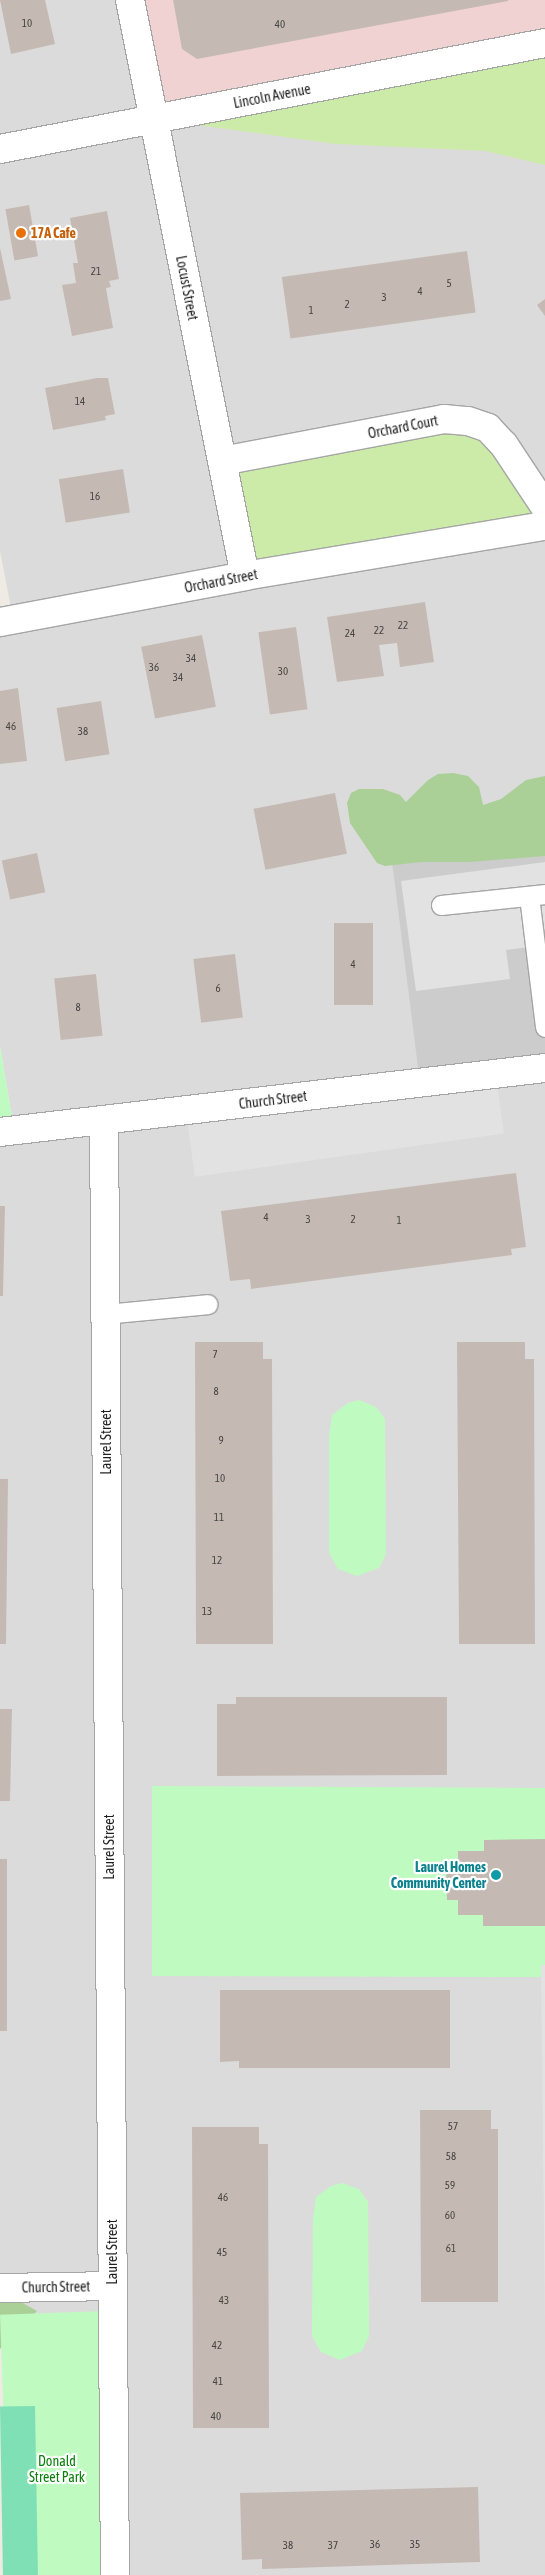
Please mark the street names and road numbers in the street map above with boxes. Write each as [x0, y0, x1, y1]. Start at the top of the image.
street label: Lincoln Avenue [232, 80, 312, 112]
street label: Locust Street [173, 254, 201, 322]
street label: Orchard Court [366, 412, 440, 442]
street label: Orchard Street [183, 566, 259, 596]
street label: Church Street [238, 1087, 308, 1113]
street label: Laurel Street [98, 1409, 114, 1475]
street label: Laurel Street [101, 1814, 117, 1880]
street label: Laurel Street [104, 2219, 120, 2285]
street label: Church Street [22, 2278, 90, 2296]

